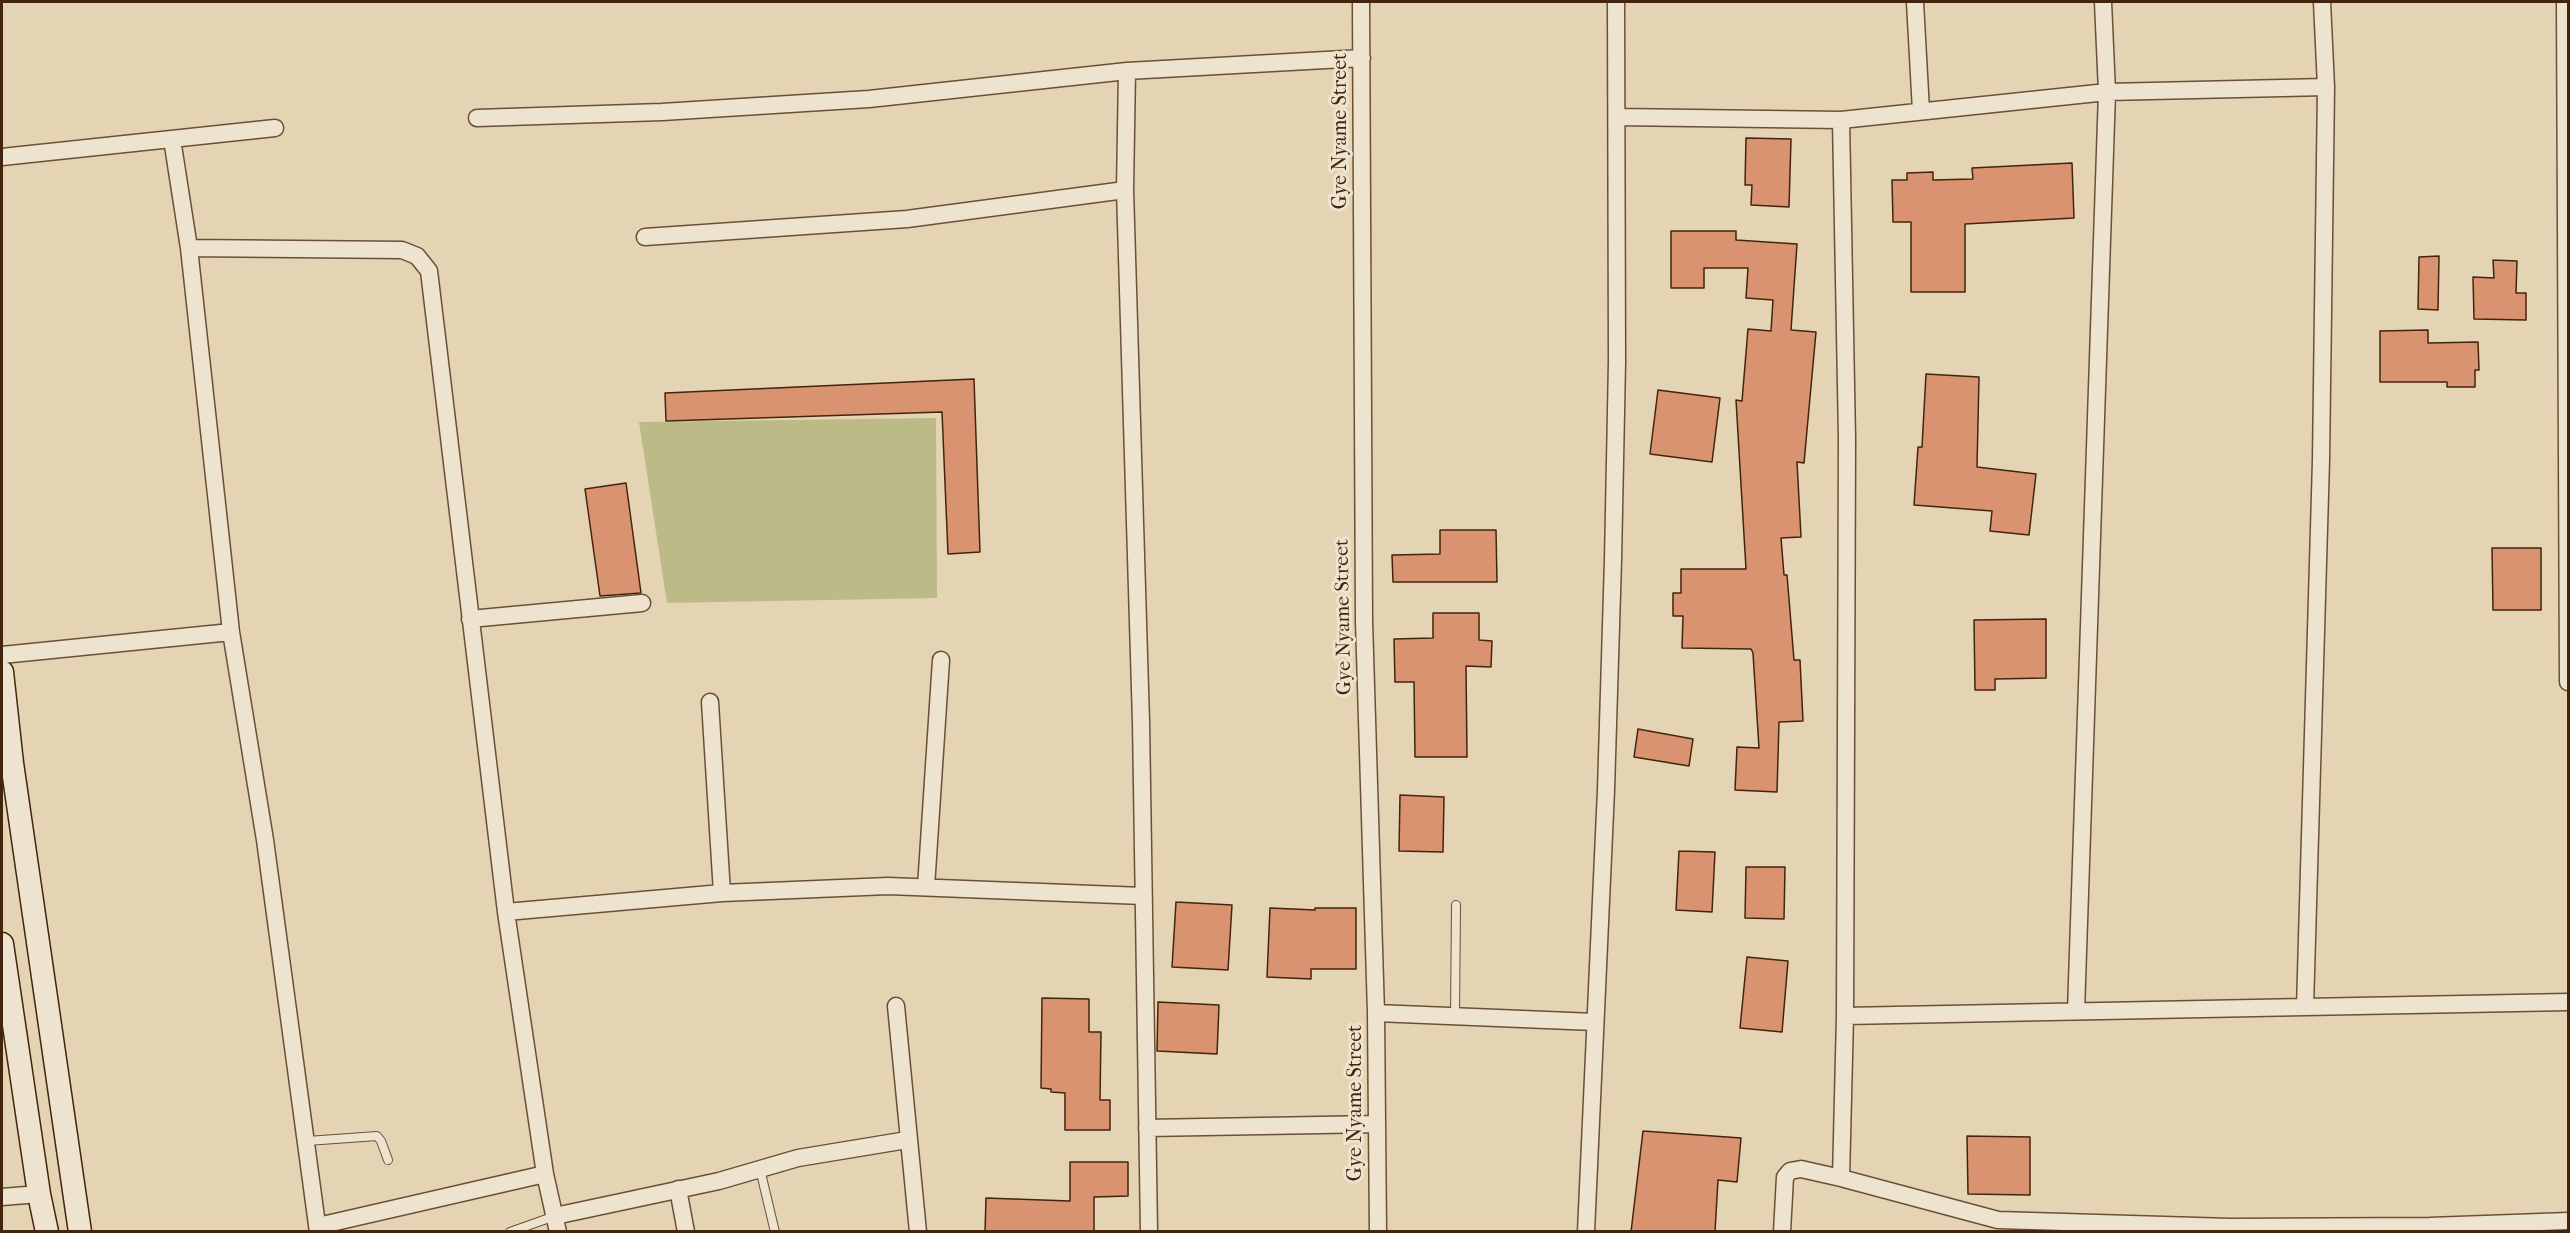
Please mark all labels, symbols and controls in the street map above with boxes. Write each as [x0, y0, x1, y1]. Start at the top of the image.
street label: Gye Nyame Street [1329, 53, 1353, 209]
street label: Gye Nyame Street [1331, 539, 1357, 695]
street label: Gye Nyame Street [1344, 1025, 1368, 1181]

